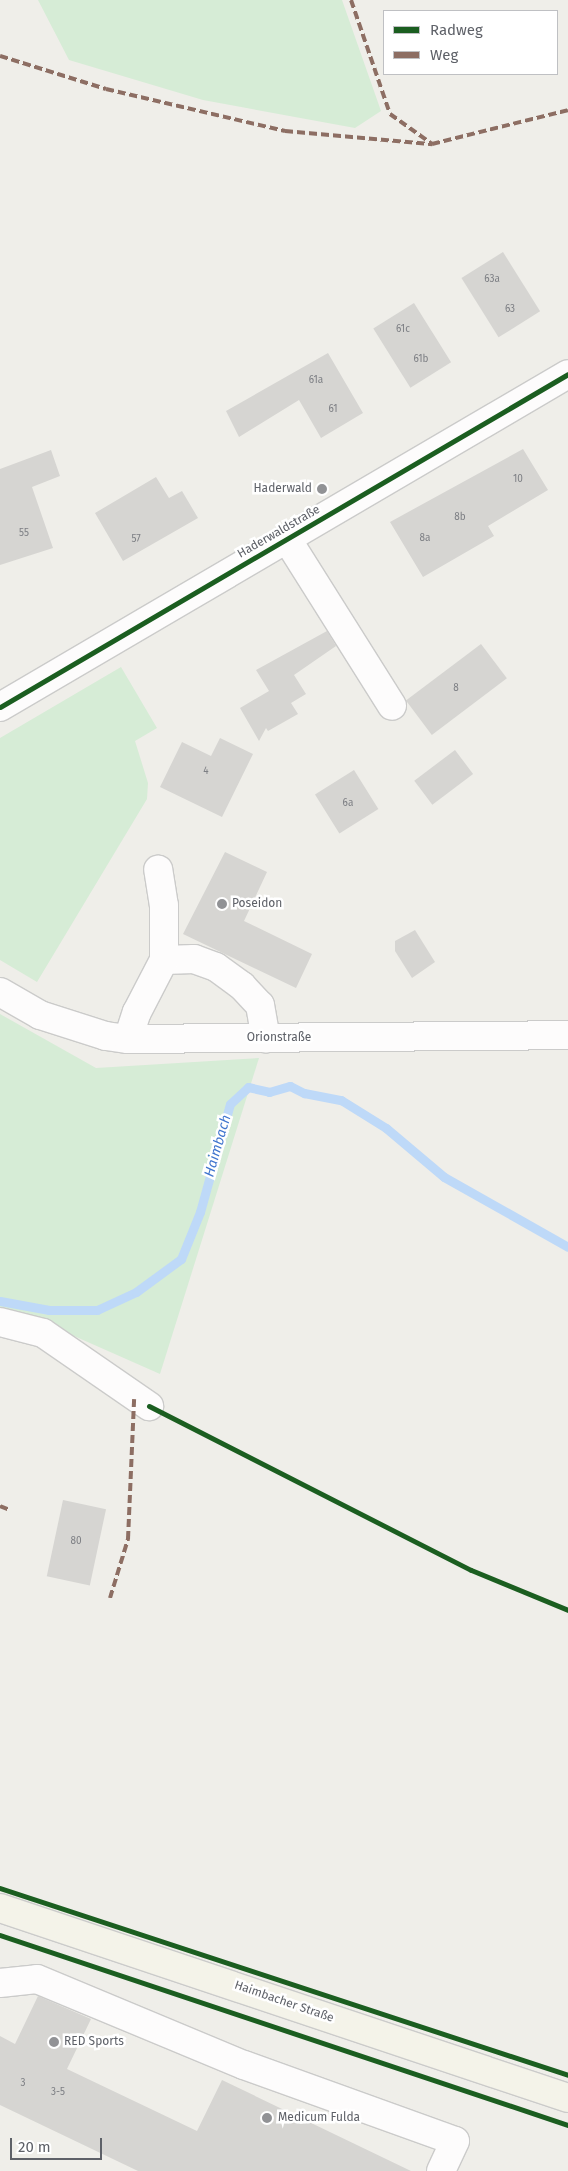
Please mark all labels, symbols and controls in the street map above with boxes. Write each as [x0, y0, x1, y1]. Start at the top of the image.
legend [383, 10, 558, 75]
text: Radweg [430, 21, 483, 39]
text: Weg [430, 46, 458, 64]
house number: 63a [484, 274, 500, 286]
house number: 63 [505, 304, 515, 316]
house number: 61c [396, 324, 410, 336]
house number: 61b [413, 354, 429, 366]
house number: 61a [309, 375, 323, 387]
house number: 61 [328, 404, 338, 416]
house number: 10 [513, 474, 523, 486]
place label: Haderwald [253, 482, 312, 496]
marker: Haderwald [316, 483, 328, 495]
street label: Haderwaldstraße [235, 503, 323, 561]
house number: 8b [454, 512, 466, 524]
house number: 55 [19, 528, 29, 540]
house number: 8a [420, 533, 430, 545]
house number: 57 [131, 534, 141, 546]
house number: 8 [453, 683, 459, 695]
house number: 4 [203, 766, 209, 778]
house number: 6a [343, 798, 353, 810]
place label: Poseidon [232, 897, 282, 911]
marker: Poseidon [216, 898, 228, 910]
street label: Orionstraße [247, 1031, 311, 1045]
water label: Haimbach [201, 1113, 235, 1179]
house number: 80 [70, 1536, 82, 1548]
street label: Haimbacher Straße [232, 1978, 336, 2026]
place label: RED Sports [64, 2035, 124, 2049]
marker: RED Sports [48, 2036, 60, 2048]
house number: 3 [21, 2078, 25, 2090]
house number: 3-5 [51, 2087, 65, 2099]
marker: Medicum Fulda [260, 2111, 274, 2125]
place label: Medicum Fulda [278, 2111, 360, 2125]
scale bar [12, 2128, 105, 2160]
text: 20 m [18, 2138, 51, 2156]

